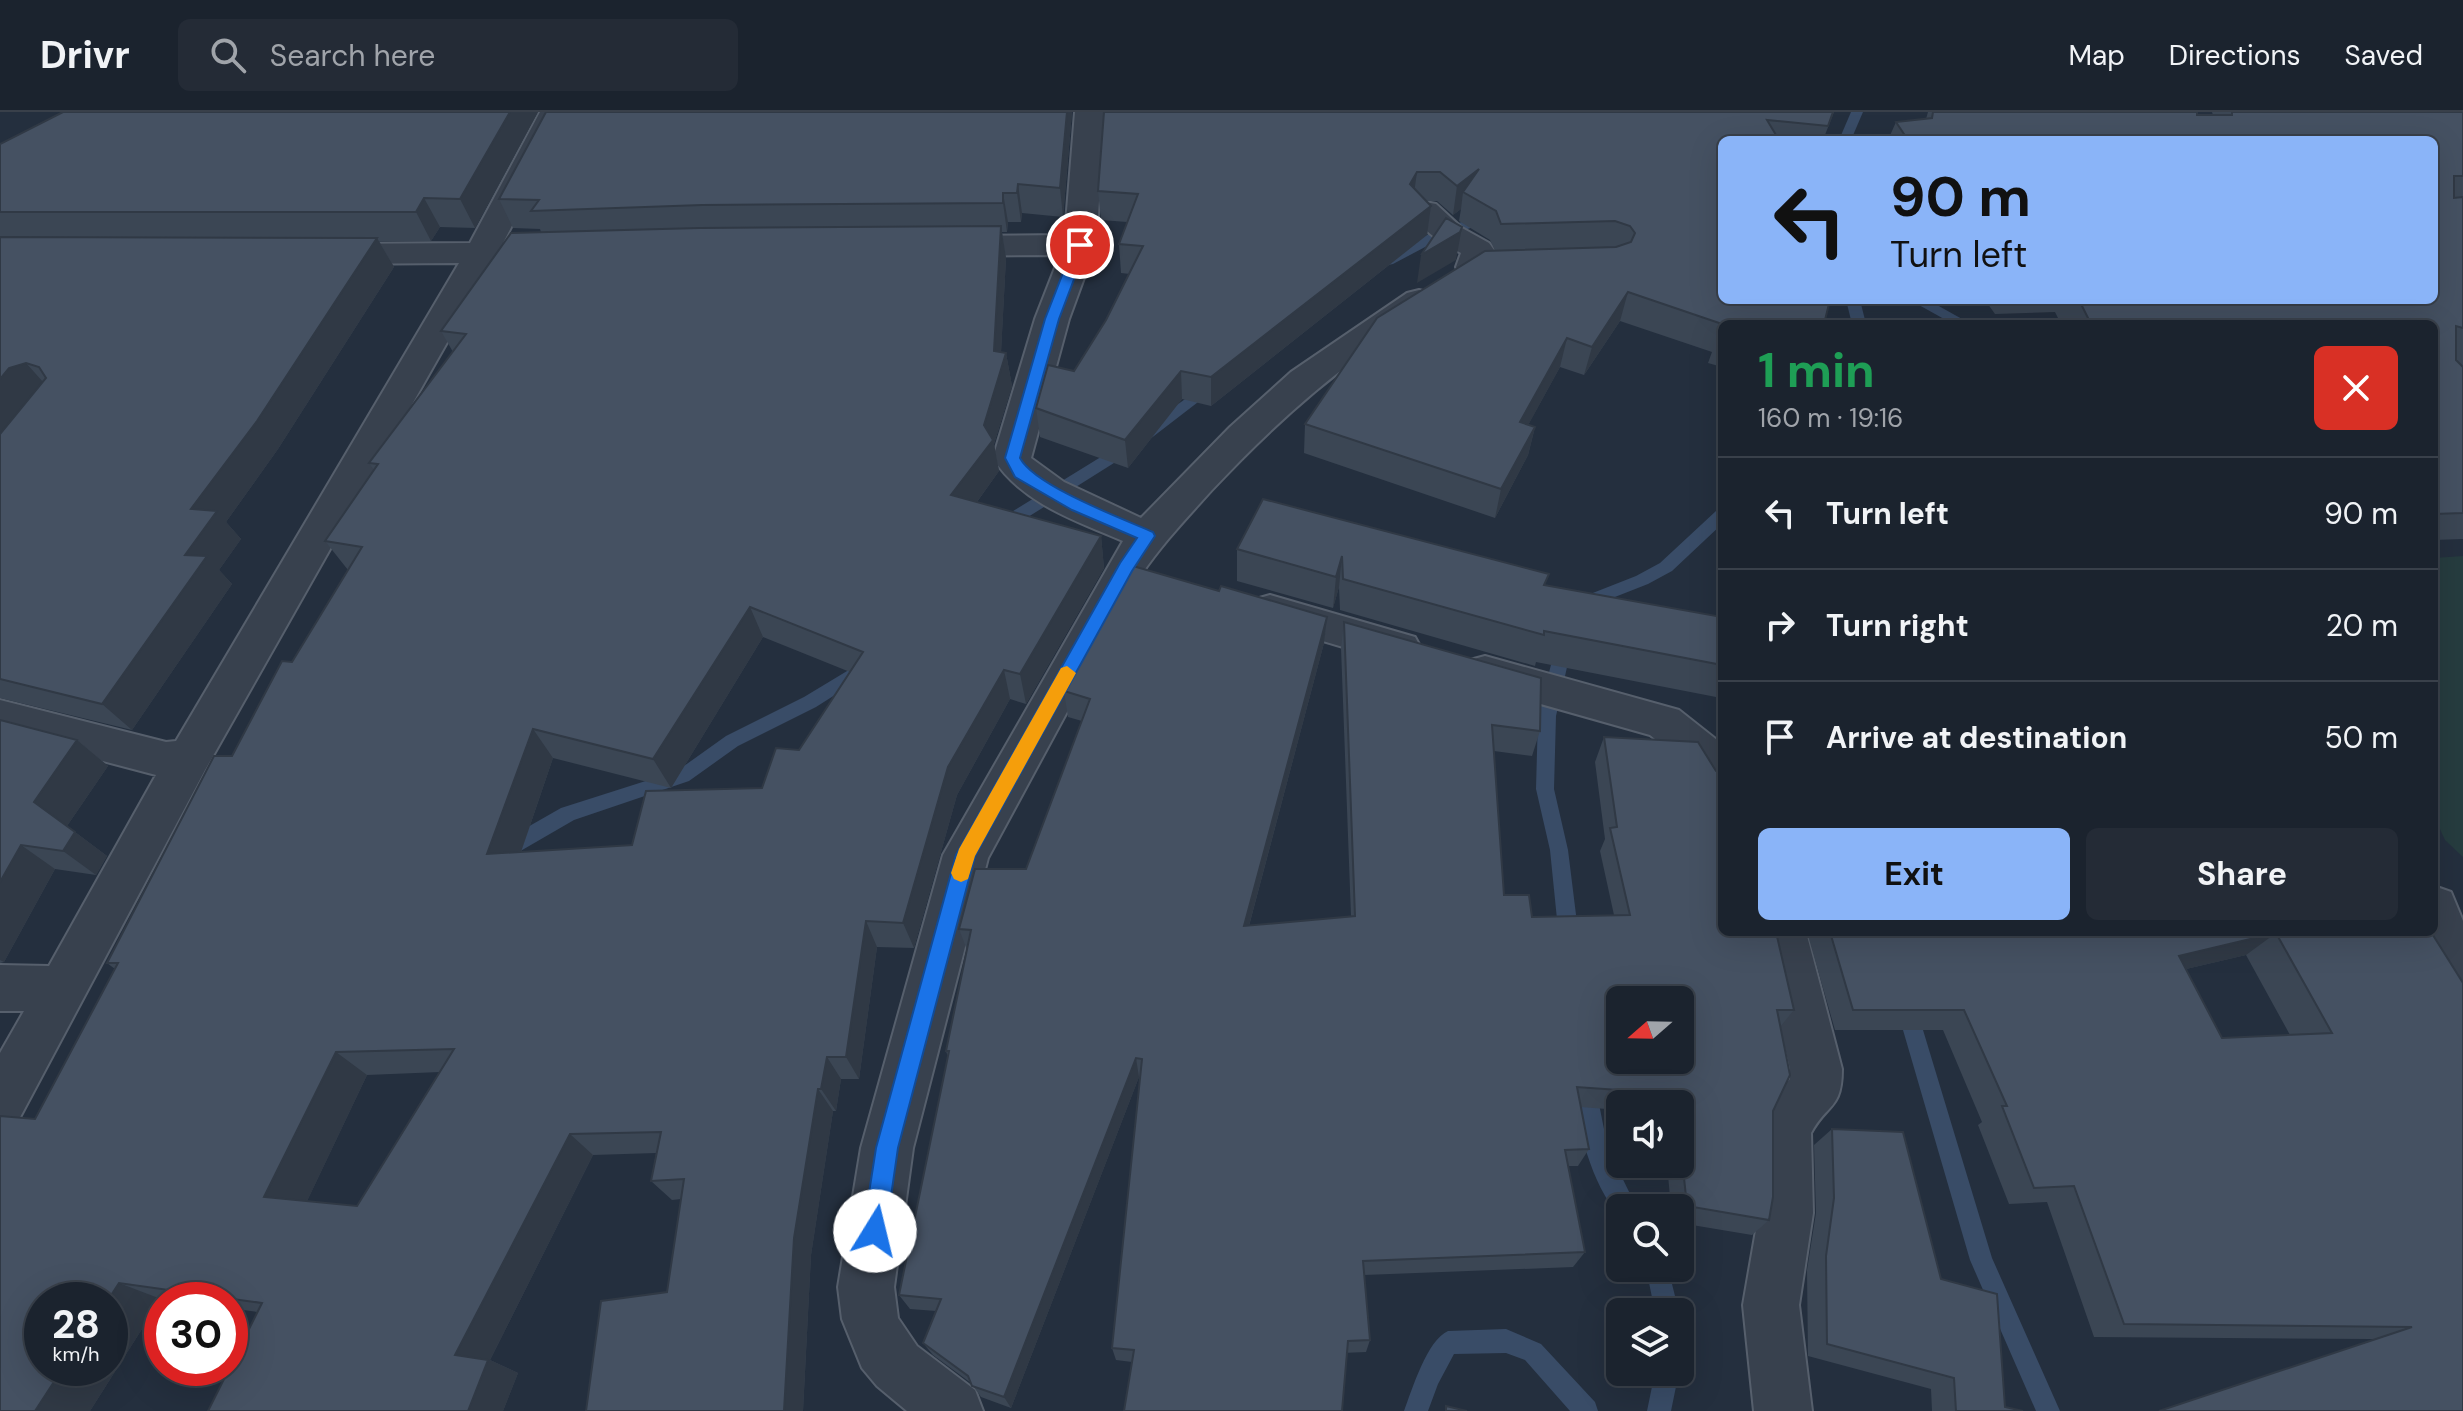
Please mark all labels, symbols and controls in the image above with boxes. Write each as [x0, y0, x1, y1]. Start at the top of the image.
search box [178, 19, 738, 91]
text: Drivr [40, 30, 130, 80]
icon: search [206, 33, 250, 77]
text: Search here [270, 36, 435, 75]
text: Map [2068, 37, 2125, 74]
text: Directions [2169, 37, 2301, 74]
text: Saved [2345, 37, 2423, 74]
text: 90 m [1890, 160, 2031, 233]
icon: left [1758, 168, 1862, 272]
pin [1046, 211, 1114, 279]
icon: arrive [1058, 223, 1102, 267]
text: Turn left [1890, 231, 2027, 278]
text: 1 min [1758, 339, 1875, 402]
button: close [2314, 346, 2398, 430]
text: 160 m · 19:16 [1758, 401, 1903, 435]
icon: left [1758, 491, 1802, 535]
text: Turn left [1826, 494, 1949, 533]
text: 90 m [2324, 494, 2398, 533]
icon: right [1758, 603, 1802, 647]
text: Turn right [1826, 606, 1969, 645]
text: 20 m [2326, 606, 2398, 645]
icon: arrive [1758, 715, 1802, 759]
text: Arrive at destination [1826, 718, 2127, 757]
text: 50 m [2324, 718, 2398, 757]
button: Exit [1758, 828, 2070, 920]
button: Share [2086, 828, 2398, 920]
north arrow [1606, 986, 1694, 1074]
map controls [1606, 986, 1694, 1386]
button: sound [1606, 1090, 1694, 1178]
position arrow [833, 1189, 917, 1273]
button: search [1606, 1194, 1694, 1282]
speed limit sign: 30 [144, 1282, 248, 1386]
text: 28 [52, 1298, 100, 1350]
button: layers [1606, 1298, 1694, 1386]
text: km/h [52, 1341, 100, 1367]

